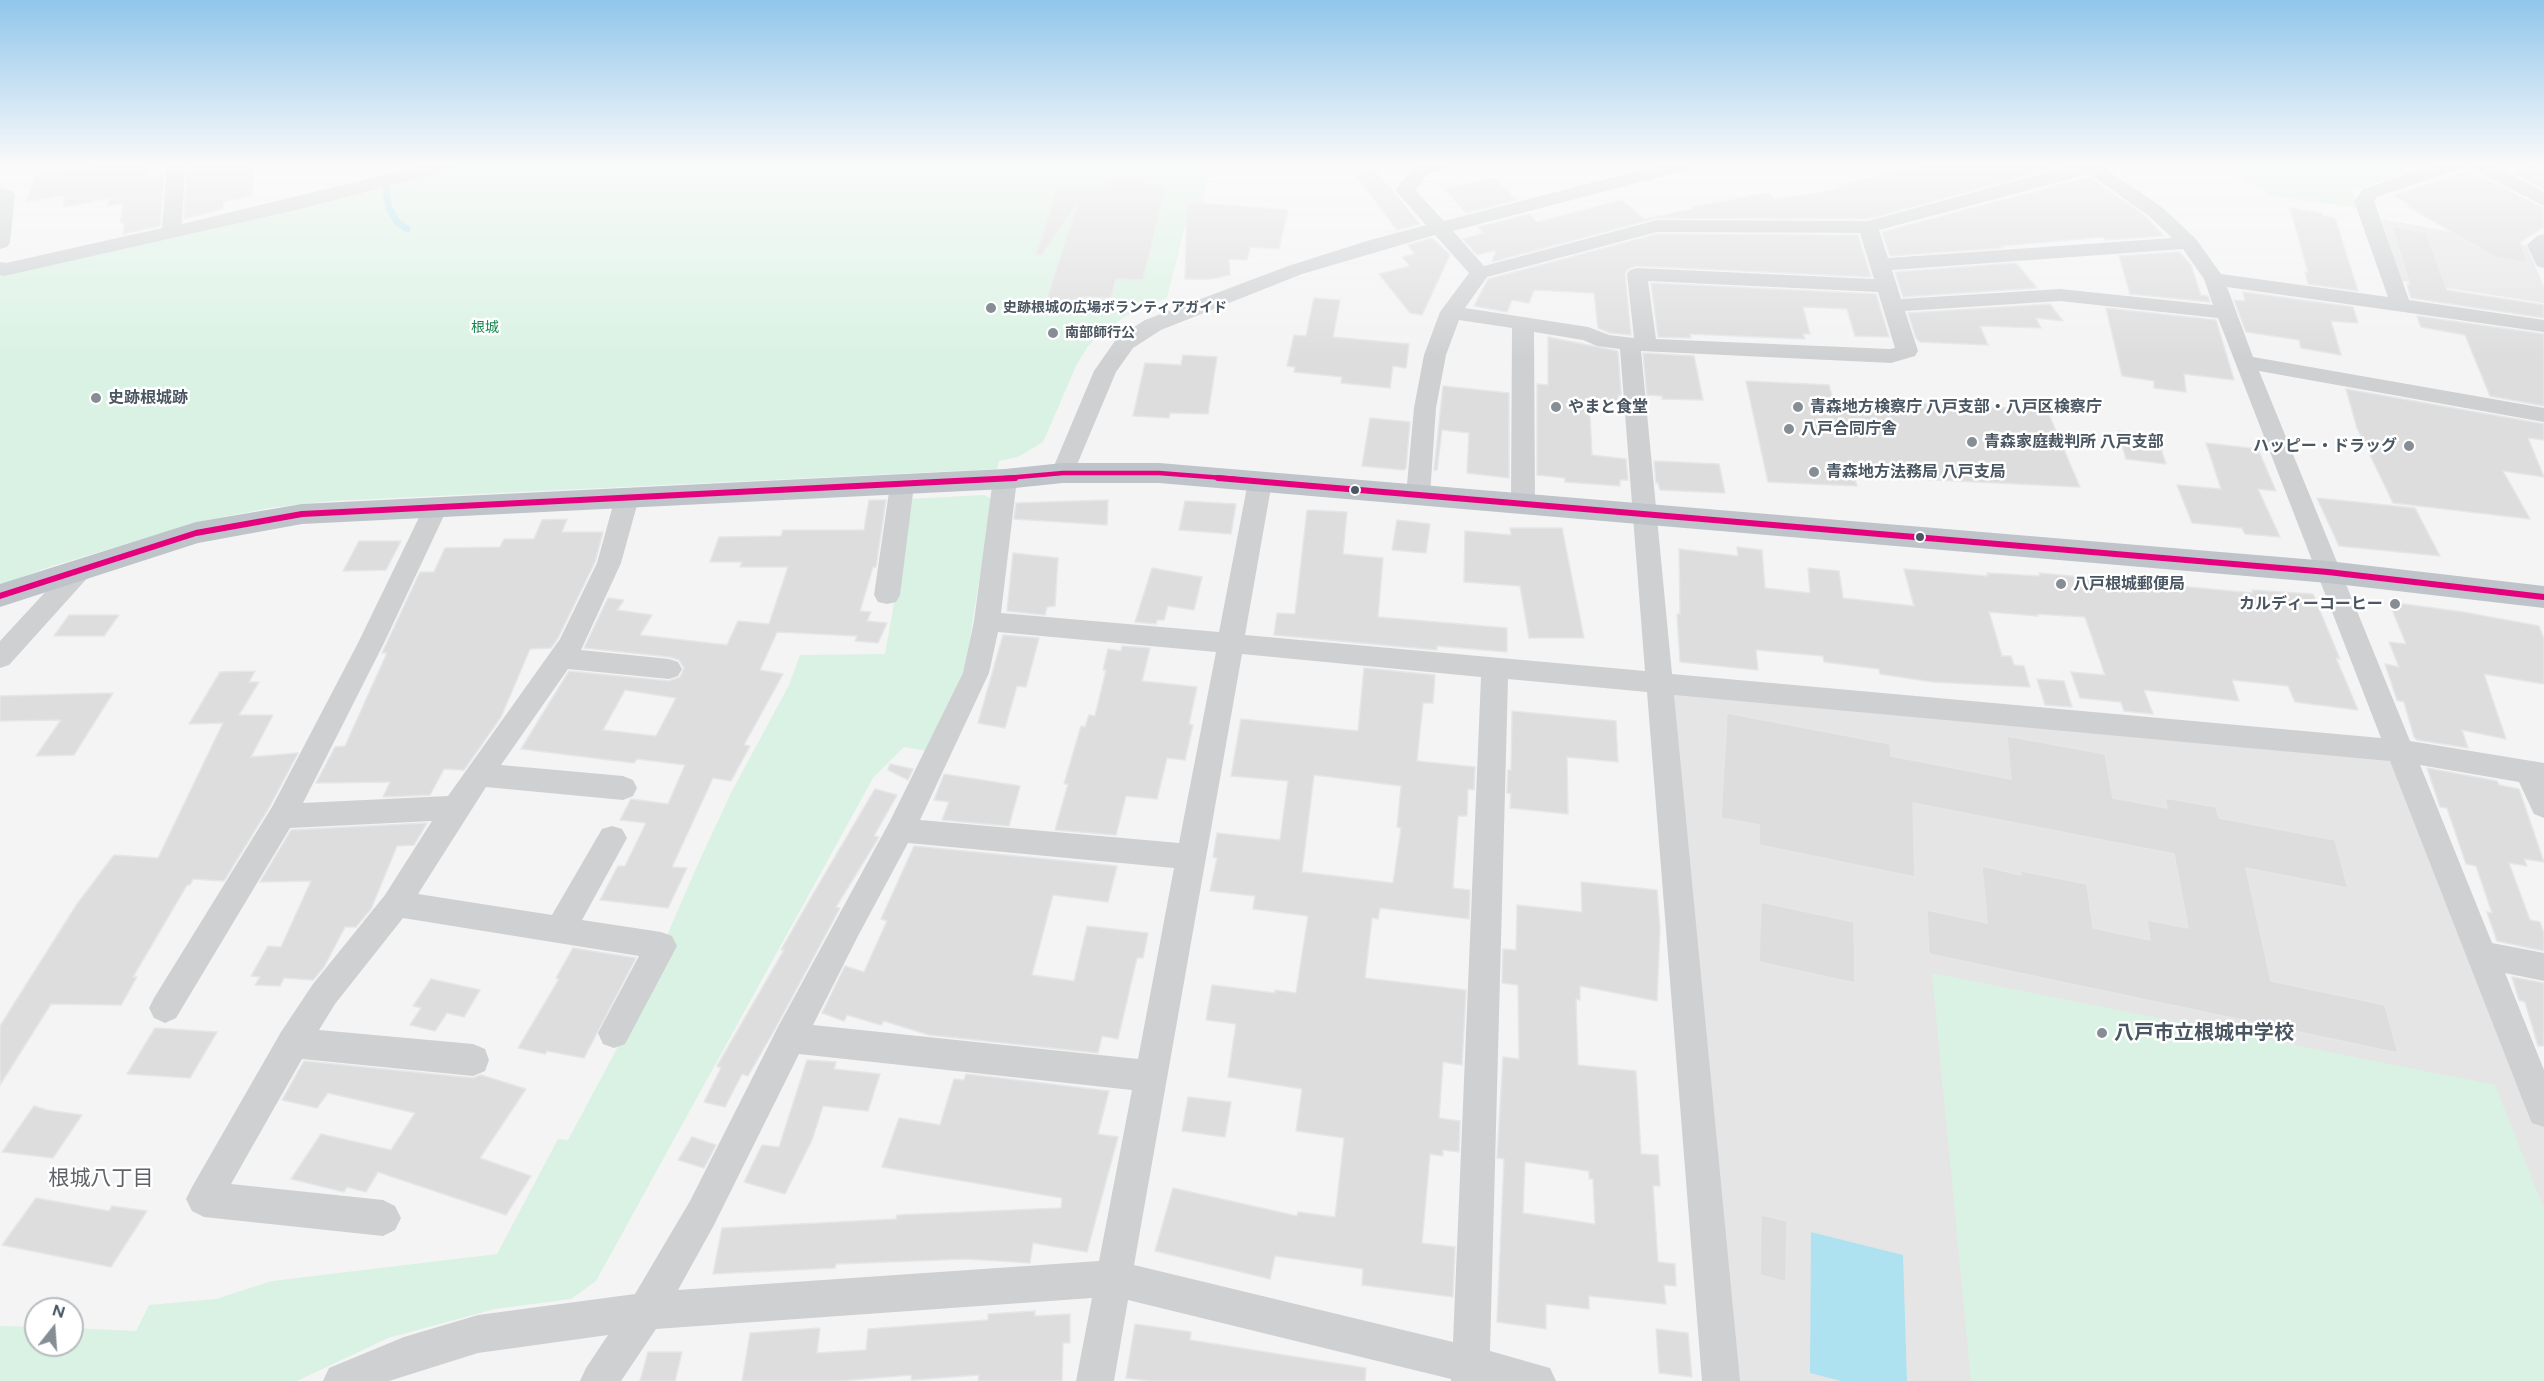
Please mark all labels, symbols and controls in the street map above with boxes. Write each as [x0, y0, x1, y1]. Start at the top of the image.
place label: 史跡根城の広場ボランティアガイド [1003, 300, 1227, 316]
marker: 史跡根城の広場ボランティアガイド [984, 301, 998, 315]
park label: 根城 [471, 320, 499, 336]
place label: 南部師行公 [1065, 325, 1135, 341]
marker: 南部師行公 [1046, 326, 1060, 340]
place label: 史跡根城跡 [108, 388, 188, 408]
marker: 史跡根城跡 [89, 391, 103, 405]
place label: やまと食堂 [1568, 397, 1648, 417]
place label: 青森地方検察庁 八戸支部・八戸区検察庁 [1810, 397, 2102, 417]
marker: やまと食堂 [1549, 400, 1563, 414]
marker: 青森地方検察庁 八戸支部・八戸区検察庁 [1791, 400, 1805, 414]
place label: 八戸合同庁舎 [1801, 419, 1897, 439]
marker: 八戸合同庁舎 [1782, 422, 1796, 436]
place label: 青森家庭裁判所 八戸支部 [1984, 432, 2164, 452]
marker: 青森家庭裁判所 八戸支部 [1965, 435, 1979, 449]
place label: ハッピー・ドラッグ [2253, 436, 2397, 456]
marker: ハッピー・ドラッグ [2402, 439, 2416, 453]
place label: 青森地方法務局 八戸支局 [1826, 462, 2006, 482]
marker: 青森地方法務局 八戸支局 [1807, 465, 1821, 479]
unlabelled marker [1349, 484, 1361, 496]
unlabelled marker [1914, 531, 1926, 543]
place label: 八戸根城郵便局 [2073, 574, 2185, 594]
marker: 八戸根城郵便局 [2054, 577, 2068, 591]
place label: カルディーコーヒー [2239, 594, 2383, 614]
marker: カルディーコーヒー [2388, 597, 2402, 611]
place label: 八戸市立根城中学校 [2114, 1021, 2294, 1045]
marker: 八戸市立根城中学校 [2095, 1026, 2109, 1040]
district label: 根城八丁目 [49, 1166, 153, 1192]
north arrow [24, 1297, 84, 1357]
text: N [50, 1300, 68, 1322]

